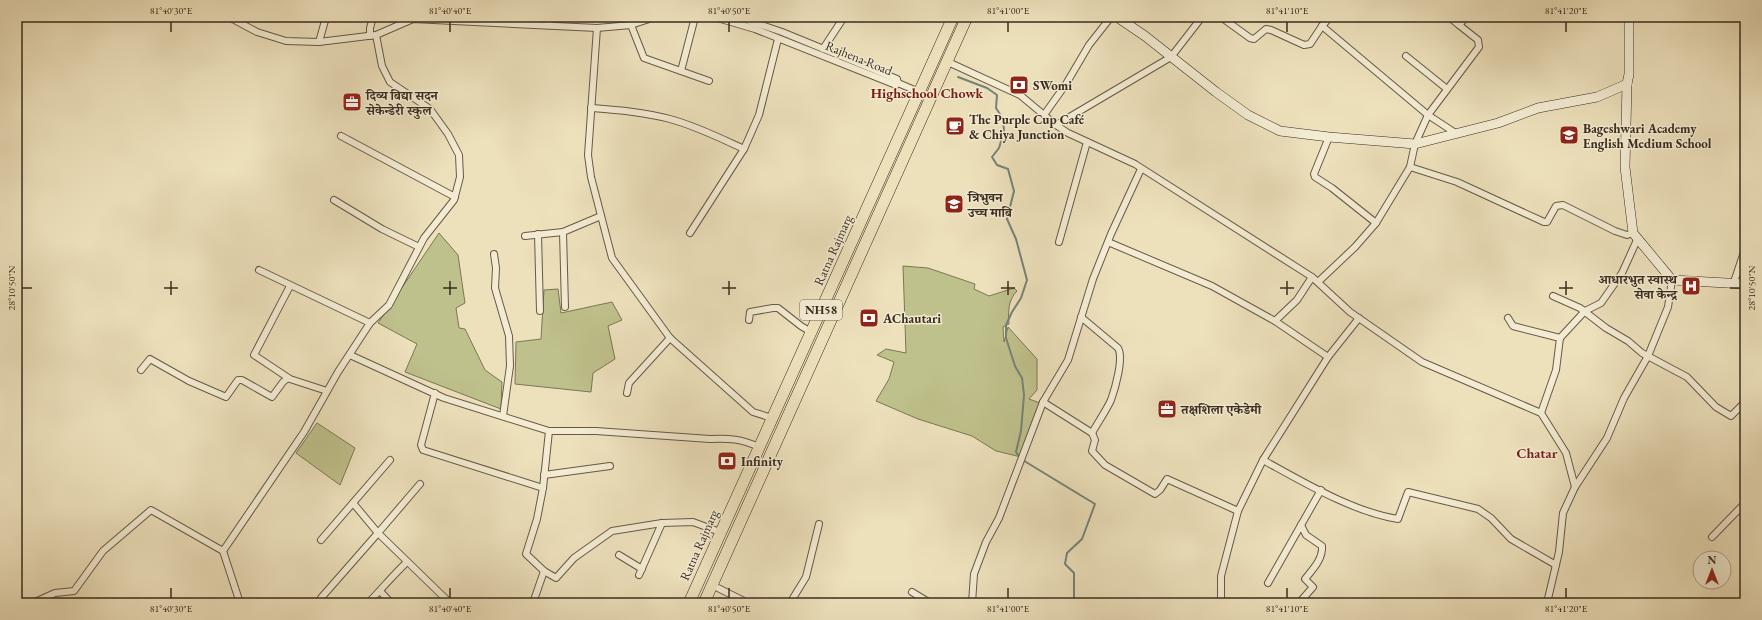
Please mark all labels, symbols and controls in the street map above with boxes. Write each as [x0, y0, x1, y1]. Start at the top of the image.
text: 81°40'30"E [150, 4, 193, 17]
text: 81°40'40"E [429, 4, 472, 17]
text: 81°40'50"E [708, 4, 751, 17]
text: 81°41'00"E [987, 4, 1030, 17]
text: 81°41'10"E [1266, 4, 1309, 17]
text: 81°41'20"E [1545, 4, 1588, 17]
street label: Rajhena Road [823, 37, 895, 79]
bank icon: SWomi [1008, 74, 1030, 96]
place label: SWomi [1033, 77, 1072, 94]
district label: Highschool Chowk [871, 84, 984, 102]
place label: दिव्य बिद्या सदन सेकेन्डेरी स्कुल [365, 87, 439, 119]
office icon: दिव्य बिद्या सदन सेकेन्डेरी स्कुल [341, 91, 363, 113]
place label: The Purple Cup Café & Chiya Junction [969, 111, 1085, 143]
cafe icon: The Purple Cup Café & Chiya Junction [944, 115, 966, 137]
place label: Bageshwari Academy English Medium School [1583, 120, 1712, 152]
school or university icon: Bageshwari Academy English Medium School [1558, 124, 1580, 146]
place label: त्रिभुवन उच्च माबि [967, 189, 1013, 221]
school or university icon: त्रिभुवन उच्च माबि [943, 193, 965, 215]
street label: Ratna Rajmarg [810, 212, 856, 288]
text: 28°10'50"N [5, 265, 18, 310]
text: 28°10'50"N [1745, 265, 1758, 310]
place label: आधारभुत स्वास्थ सेवा केन्द्र [1598, 271, 1679, 303]
hospital icon: आधारभुत स्वास्थ सेवा केन्द्र [1680, 275, 1702, 297]
road number: NH58 [800, 300, 842, 320]
bank icon: AChautari [858, 307, 880, 329]
place label: AChautari [882, 310, 941, 327]
office icon: तक्षशिला एकेडेमी [1156, 398, 1178, 420]
place label: तक्षशिला एकेडेमी [1180, 401, 1263, 418]
district label: Chatar [1516, 444, 1558, 462]
bank icon: Infinity [716, 450, 738, 472]
place label: Infinity [741, 453, 784, 470]
street label: Ratna Rajmarg [676, 507, 722, 583]
north arrow [1692, 550, 1732, 590]
text: N [1708, 553, 1717, 567]
text: 81°40'30"E [150, 602, 193, 615]
text: 81°40'40"E [429, 602, 472, 615]
text: 81°40'50"E [708, 602, 751, 615]
text: 81°41'00"E [987, 602, 1030, 615]
text: 81°41'10"E [1266, 602, 1309, 615]
text: 81°41'20"E [1545, 602, 1588, 615]

